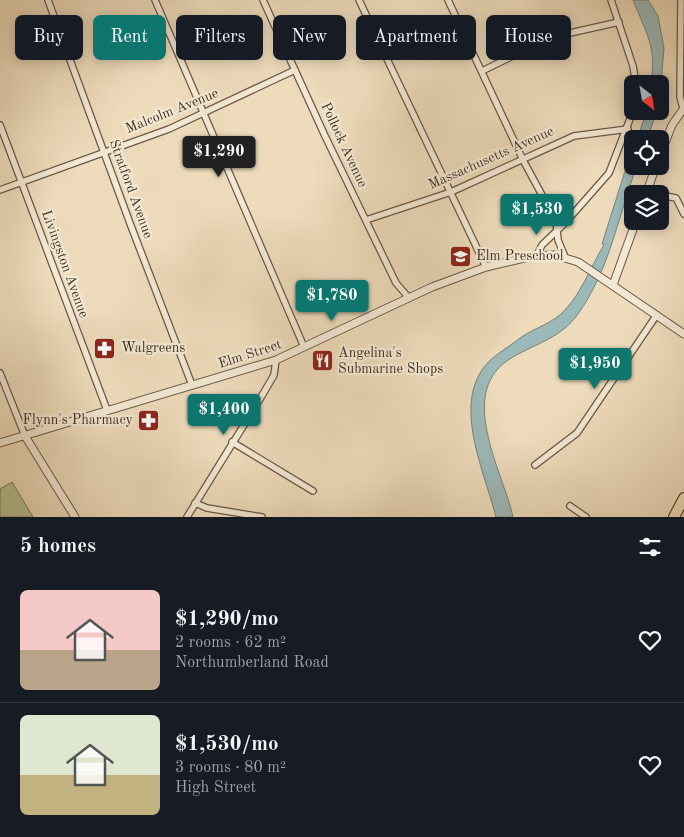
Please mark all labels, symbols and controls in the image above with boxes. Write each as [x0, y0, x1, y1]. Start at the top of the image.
chip: Buy [15, 15, 83, 60]
chip: Rent [93, 15, 166, 60]
chip: Filters [176, 15, 263, 60]
chip: New [273, 15, 346, 60]
chip: Apartment [356, 15, 476, 60]
chip: House [486, 15, 571, 60]
north arrow [624, 75, 669, 120]
map controls [624, 75, 669, 230]
street label: Malcolm Avenue [124, 86, 220, 136]
street label: Pollock Avenue [318, 100, 370, 190]
street label: Massachusetts Avenue [426, 124, 556, 192]
button: locate [624, 130, 669, 175]
pin: $1,290 [178, 136, 260, 178]
street label: Stratford Avenue [107, 138, 155, 240]
text: $1,290 [194, 144, 244, 160]
button: layers [624, 185, 669, 230]
pin: $1,530 [496, 194, 578, 236]
text: $1,530 [512, 202, 562, 218]
street label: Livingston Avenue [39, 208, 91, 320]
school or university icon: Elm Preschool [448, 244, 472, 268]
place label: Elm Preschool [476, 249, 564, 263]
pin: $1,780 [291, 280, 373, 322]
text: $1,780 [307, 288, 357, 304]
pharmacy icon: Walgreens [93, 336, 117, 360]
street label: Elm Street [217, 337, 283, 371]
place label: Walgreens [121, 341, 185, 355]
place label: Angelina's Submarine Shops [338, 346, 443, 376]
pin: $1,950 [554, 348, 636, 390]
restaurant icon: Angelina's Submarine Shops [310, 349, 334, 373]
text: $1,950 [570, 356, 620, 372]
pin: $1,400 [183, 394, 265, 436]
text: $1,400 [199, 402, 249, 418]
pharmacy icon: Flynn's Pharmacy [137, 408, 161, 432]
place label: Flynn's Pharmacy [23, 413, 134, 427]
icon: filters [636, 533, 664, 561]
text: 5 homes [20, 536, 96, 557]
text: $1,290/mo [175, 609, 279, 630]
icon: home [60, 610, 120, 670]
icon: heart [636, 626, 664, 654]
text: 2 rooms · 62 m² [175, 635, 286, 651]
text: Northumberland Road [175, 655, 329, 671]
text: $1,530/mo [175, 734, 279, 755]
icon: home [60, 735, 120, 795]
icon: heart [636, 751, 664, 779]
text: 3 rooms · 80 m² [175, 760, 286, 776]
text: High Street [175, 780, 256, 796]

